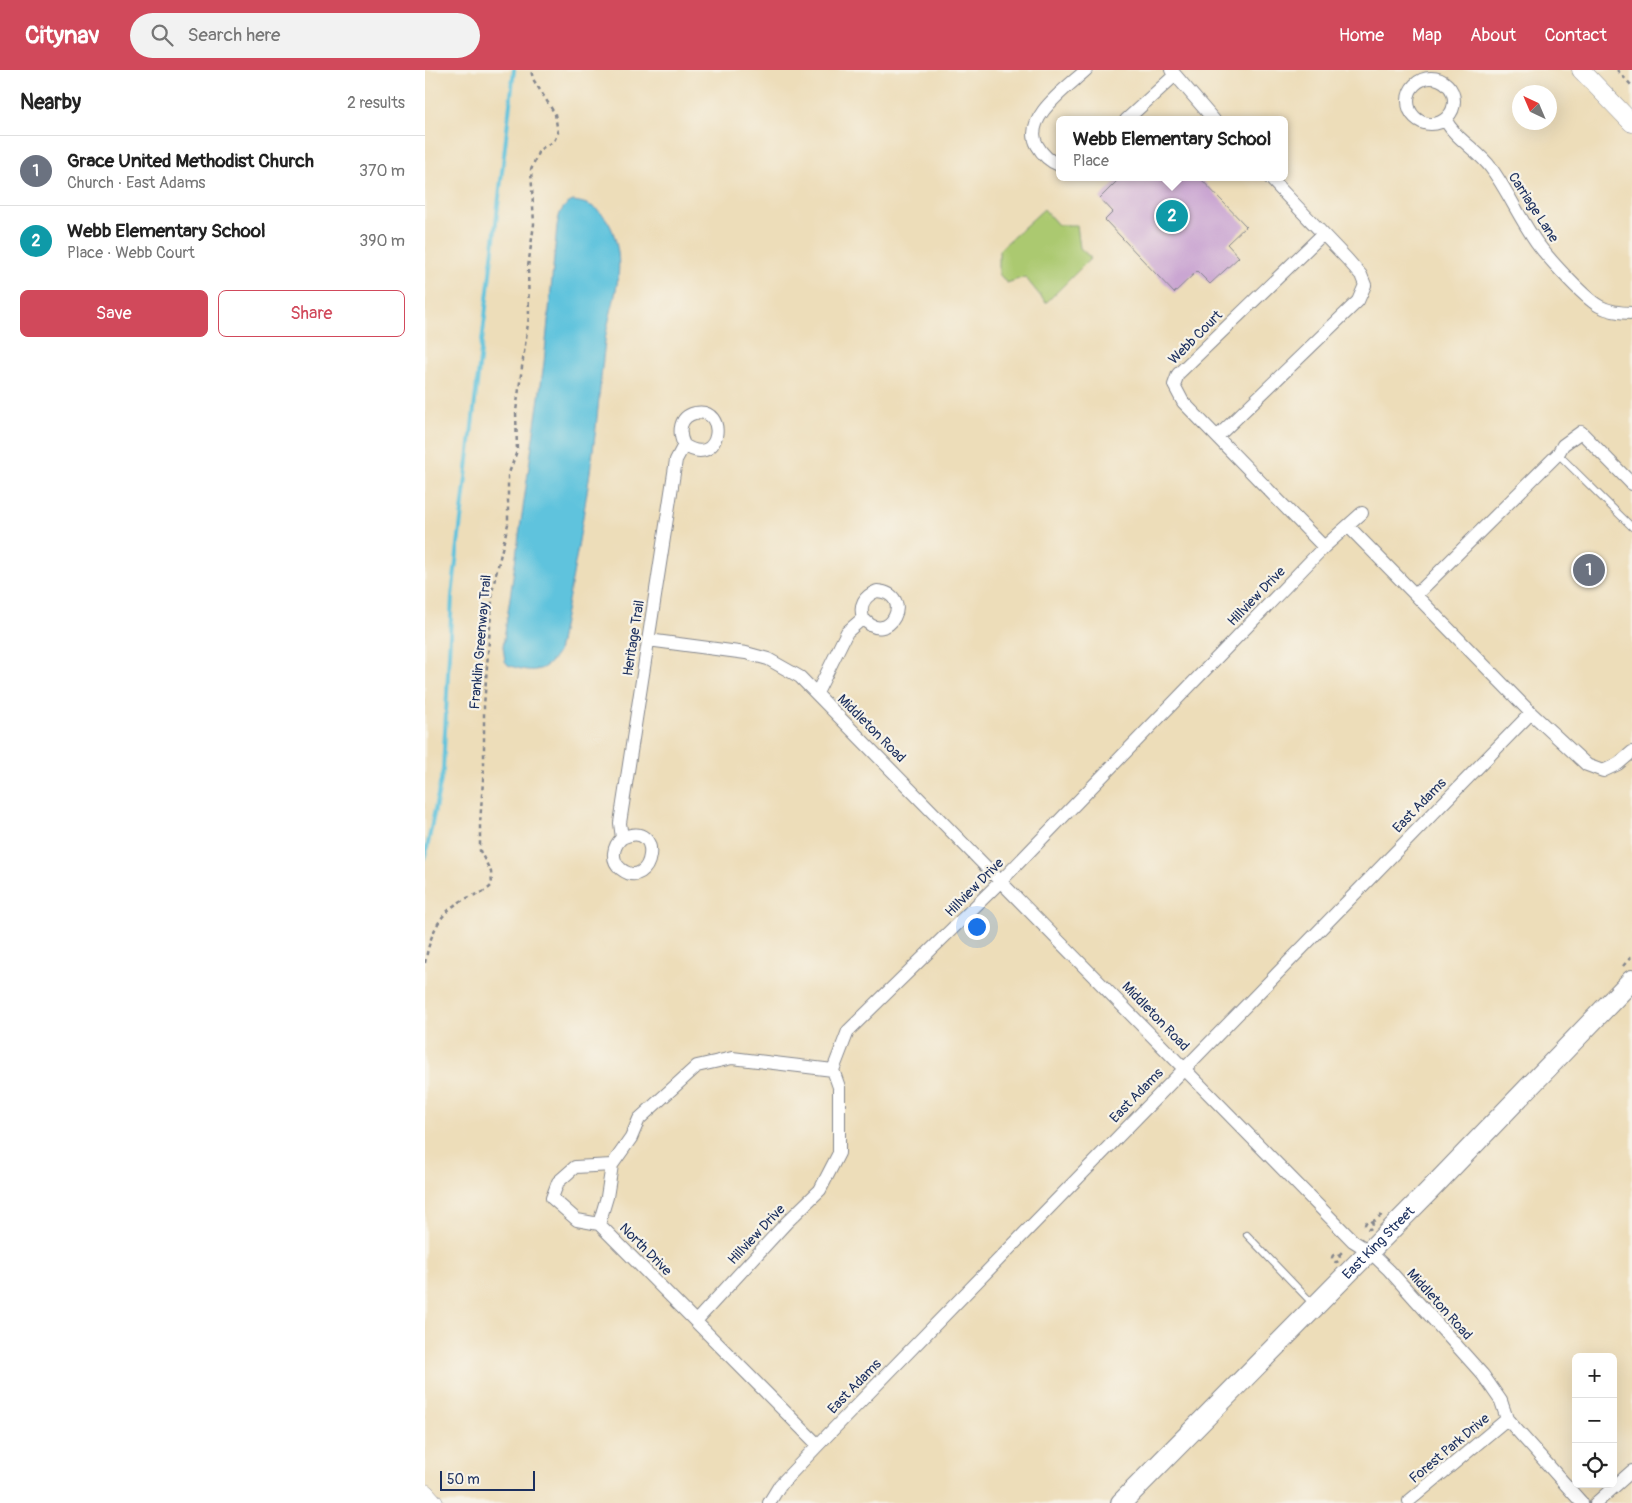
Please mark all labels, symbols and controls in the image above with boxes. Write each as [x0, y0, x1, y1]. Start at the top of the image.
search box [130, 13, 480, 58]
text: Citynav [25, 21, 100, 50]
icon: search [148, 21, 176, 49]
text: Search here [188, 23, 280, 47]
text: Home [1339, 24, 1384, 47]
text: Map [1412, 24, 1442, 47]
text: About [1470, 24, 1516, 47]
text: Contact [1544, 24, 1607, 47]
north arrow [1512, 85, 1557, 130]
text: Nearby [20, 89, 81, 116]
text: 2 results [347, 93, 405, 113]
popup [1056, 116, 1288, 181]
text: Webb Elementary School [1073, 127, 1271, 151]
text: Grace United Methodist Church [67, 149, 314, 173]
text: Place [1073, 151, 1109, 171]
text: 1 [33, 161, 39, 181]
text: 370 m [359, 161, 405, 181]
street label: Carriage Lane [1505, 169, 1563, 245]
text: Church · East Adams [67, 173, 206, 193]
pin: 2 [1156, 197, 1188, 235]
text: Webb Elementary School [67, 219, 265, 243]
text: 2 [32, 231, 40, 251]
text: 390 m [359, 231, 405, 251]
text: Place · Webb Court [67, 243, 195, 263]
button: Save [20, 290, 208, 337]
button: Share [218, 290, 405, 337]
street label: Webb Court [1165, 307, 1226, 368]
pin: 1 [1573, 551, 1605, 589]
street label: Hillview Drive [1224, 563, 1289, 630]
street label: Franklin Greenway Trail [466, 574, 495, 710]
street label: Heritage Trail [619, 599, 648, 677]
street label: Middleton Road [834, 691, 909, 766]
street label: East Adams [1389, 774, 1450, 836]
street label: Hillview Drive [941, 854, 1007, 920]
your location [964, 914, 990, 940]
street label: Middleton Road [1118, 978, 1193, 1055]
street label: East Adams [1106, 1064, 1167, 1126]
street label: Hillview Drive [724, 1201, 789, 1268]
street label: East King Street [1339, 1203, 1418, 1283]
street label: North Drive [616, 1220, 675, 1279]
street label: Middleton Road [1403, 1265, 1476, 1343]
map controls [1572, 1353, 1617, 1488]
button: + [1572, 1353, 1617, 1398]
street label: East Adams [824, 1355, 885, 1417]
button: − [1572, 1398, 1617, 1443]
street label: Forest Park Drive [1406, 1410, 1493, 1487]
button: locate [1572, 1443, 1617, 1488]
scale bar [440, 1468, 535, 1491]
text: 50 m [447, 1471, 480, 1488]

